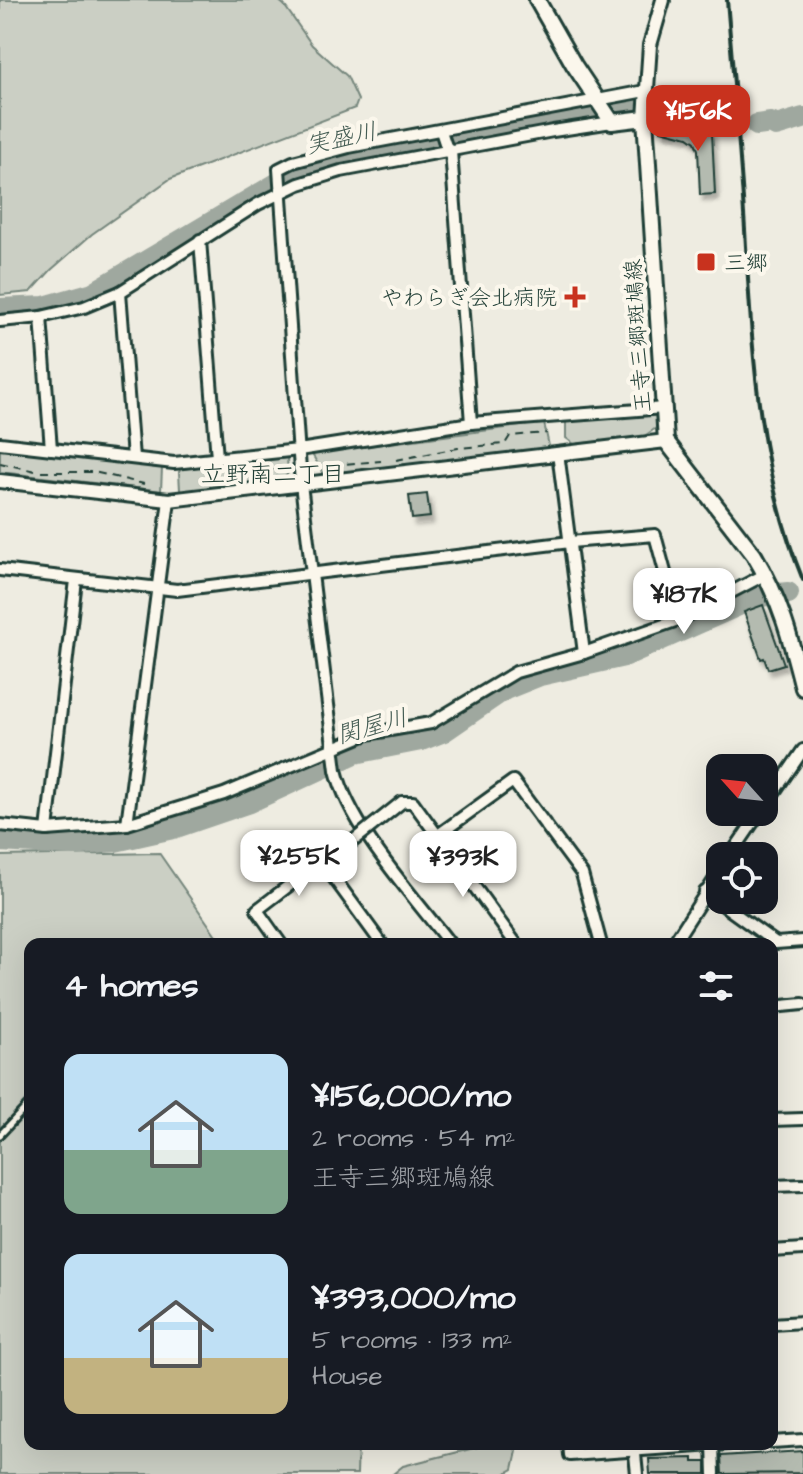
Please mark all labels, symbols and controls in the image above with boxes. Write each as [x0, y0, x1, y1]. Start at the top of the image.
pin: ¥156K [642, 85, 754, 153]
text: ¥156K [664, 93, 732, 129]
water label: 実盛川 [302, 115, 380, 163]
place label: 三郷 [724, 248, 768, 279]
marker: 三郷 [695, 251, 717, 273]
street label: 王寺三郷斑鳩線 [618, 258, 659, 414]
place label: やわらぎ会北病院 [381, 283, 557, 314]
marker: やわらぎ会北病院 [564, 286, 586, 308]
district label: 立野南二丁目 [201, 458, 345, 492]
pin: ¥187K [628, 568, 740, 636]
text: ¥187K [651, 576, 717, 612]
water label: 関屋川 [333, 701, 411, 753]
north arrow [706, 754, 778, 826]
map controls [706, 754, 778, 914]
pin: ¥255K [243, 830, 355, 898]
pin: ¥393K [407, 831, 519, 899]
text: ¥255K [258, 838, 340, 874]
text: ¥393K [428, 839, 498, 875]
button: locate [706, 842, 778, 914]
text: 4 homes [64, 962, 199, 1010]
icon: filters [694, 964, 738, 1008]
text: ¥156,000/mo [312, 1072, 511, 1120]
icon: home [128, 1086, 224, 1182]
text: 2 rooms · 54 m² [312, 1120, 515, 1156]
text: 王寺三郷斑鳩線 [312, 1160, 494, 1196]
text: ¥393,000/mo [312, 1274, 516, 1322]
icon: home [128, 1286, 224, 1382]
text: 5 rooms · 133 m² [312, 1322, 512, 1358]
text: House [312, 1358, 383, 1394]

